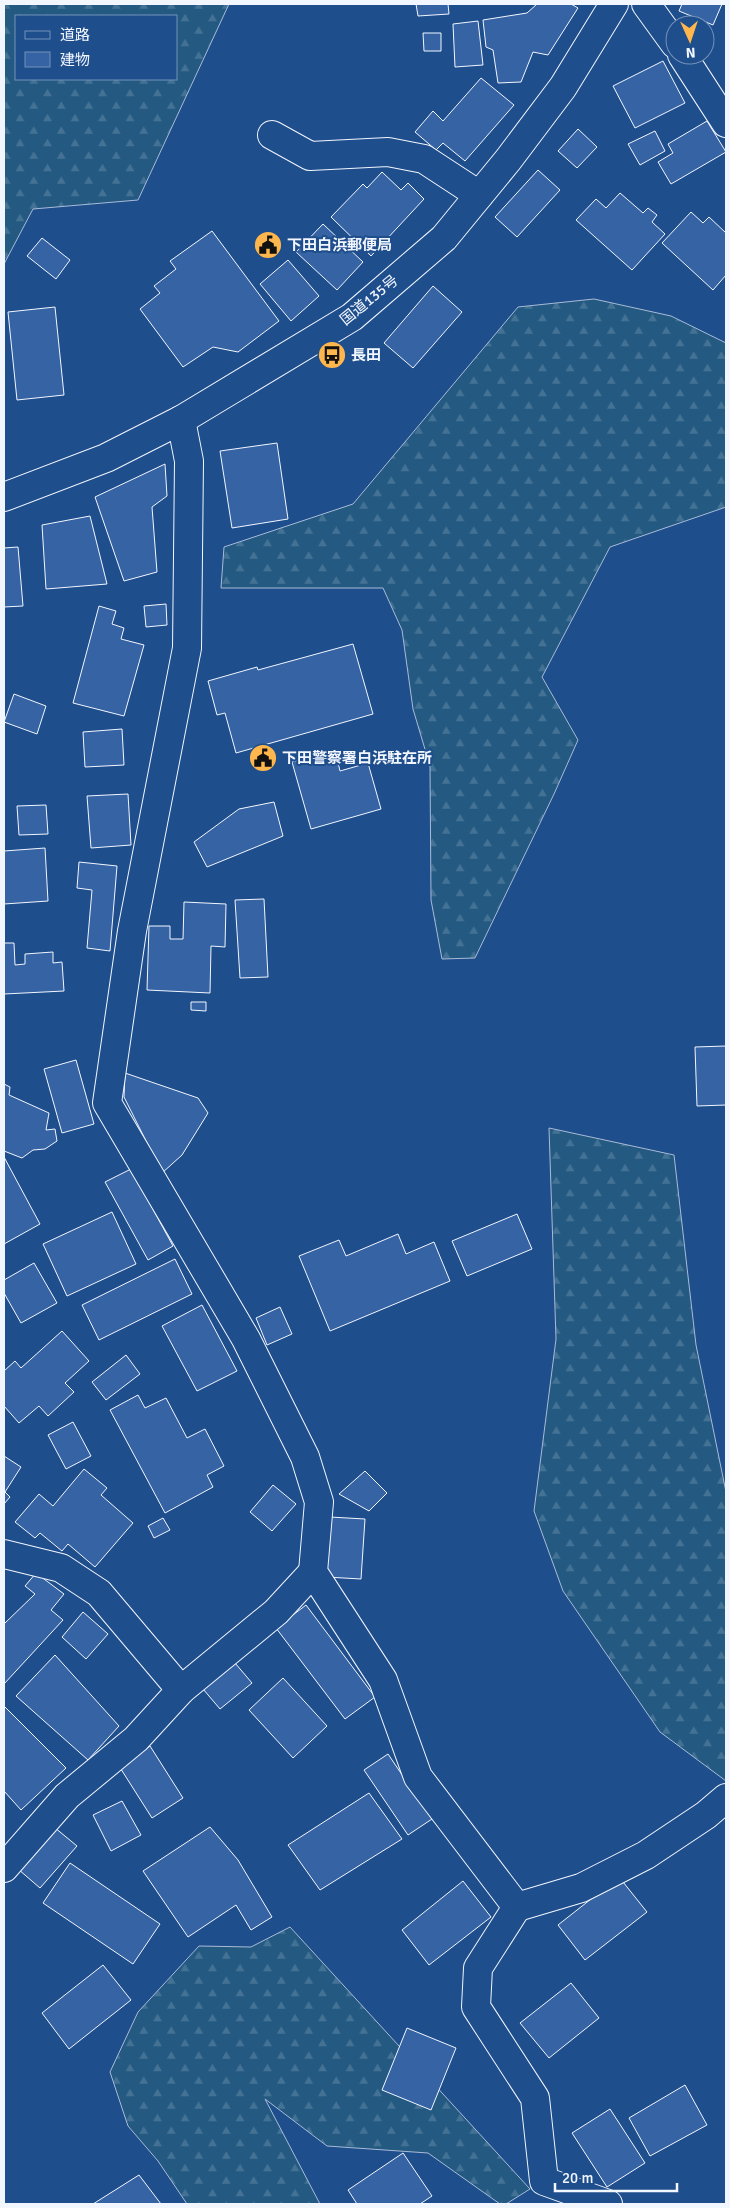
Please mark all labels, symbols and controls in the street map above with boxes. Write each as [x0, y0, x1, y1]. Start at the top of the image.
legend [15, 15, 178, 80]
north arrow [665, 15, 715, 65]
text: 道路 [60, 26, 90, 44]
text: N [685, 44, 696, 61]
text: 建物 [60, 51, 90, 69]
public building icon: 下田白浜郵便局 [253, 230, 283, 260]
place label: 下田白浜郵便局 [287, 236, 392, 254]
street label: 国道135号 [336, 271, 402, 329]
bus stop icon: 長田 [317, 340, 347, 370]
place label: 長田 [351, 346, 381, 364]
public building icon: 下田警察署白浜駐在所 [248, 743, 278, 773]
place label: 下田警察署白浜駐在所 [282, 749, 432, 767]
scale bar [555, 2160, 678, 2192]
text: 20 m [562, 2169, 593, 2187]

